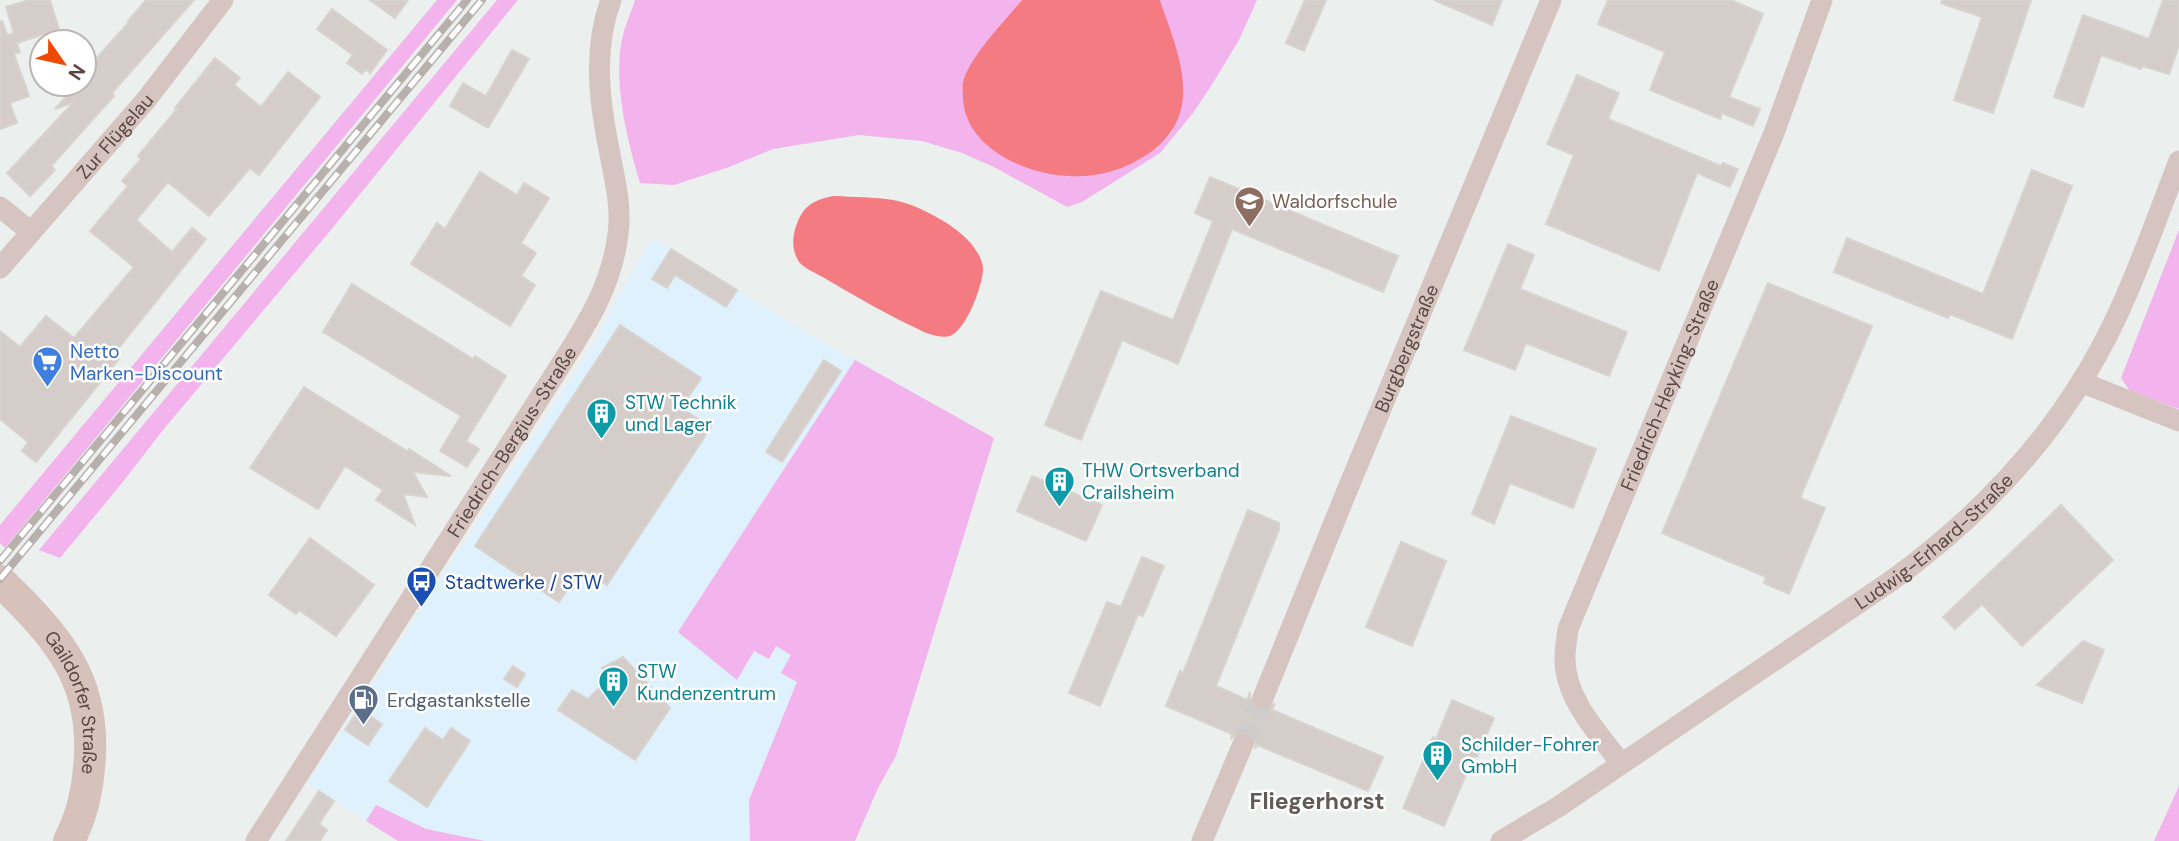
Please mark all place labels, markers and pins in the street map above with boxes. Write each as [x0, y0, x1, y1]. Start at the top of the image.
school or university icon: Waldorfschule [1232, 184, 1266, 228]
place label: Waldorfschule [1272, 189, 1398, 214]
place label: Netto Marken-Discount [70, 339, 223, 386]
supermarket icon: Netto Marken-Discount [30, 345, 64, 389]
place label: STW Technik und Lager [625, 390, 737, 437]
building icon: STW Technik und Lager [585, 396, 619, 440]
place label: THW Ortsverband Crailsheim [1082, 458, 1240, 505]
building icon: THW Ortsverband Crailsheim [1042, 464, 1076, 508]
bus stop icon: Stadtwerke / STW [405, 565, 439, 609]
place label: Stadtwerke / STW [445, 570, 602, 595]
place label: STW Kundenzentrum [637, 659, 776, 706]
building icon: STW Kundenzentrum [597, 665, 631, 709]
fuel station icon: Erdgastankstelle [347, 683, 381, 727]
place label: Erdgastankstelle [387, 688, 530, 713]
place label: Schilder-Fohrer GmbH [1461, 732, 1599, 779]
building icon: Schilder-Fohrer GmbH [1421, 738, 1455, 782]

